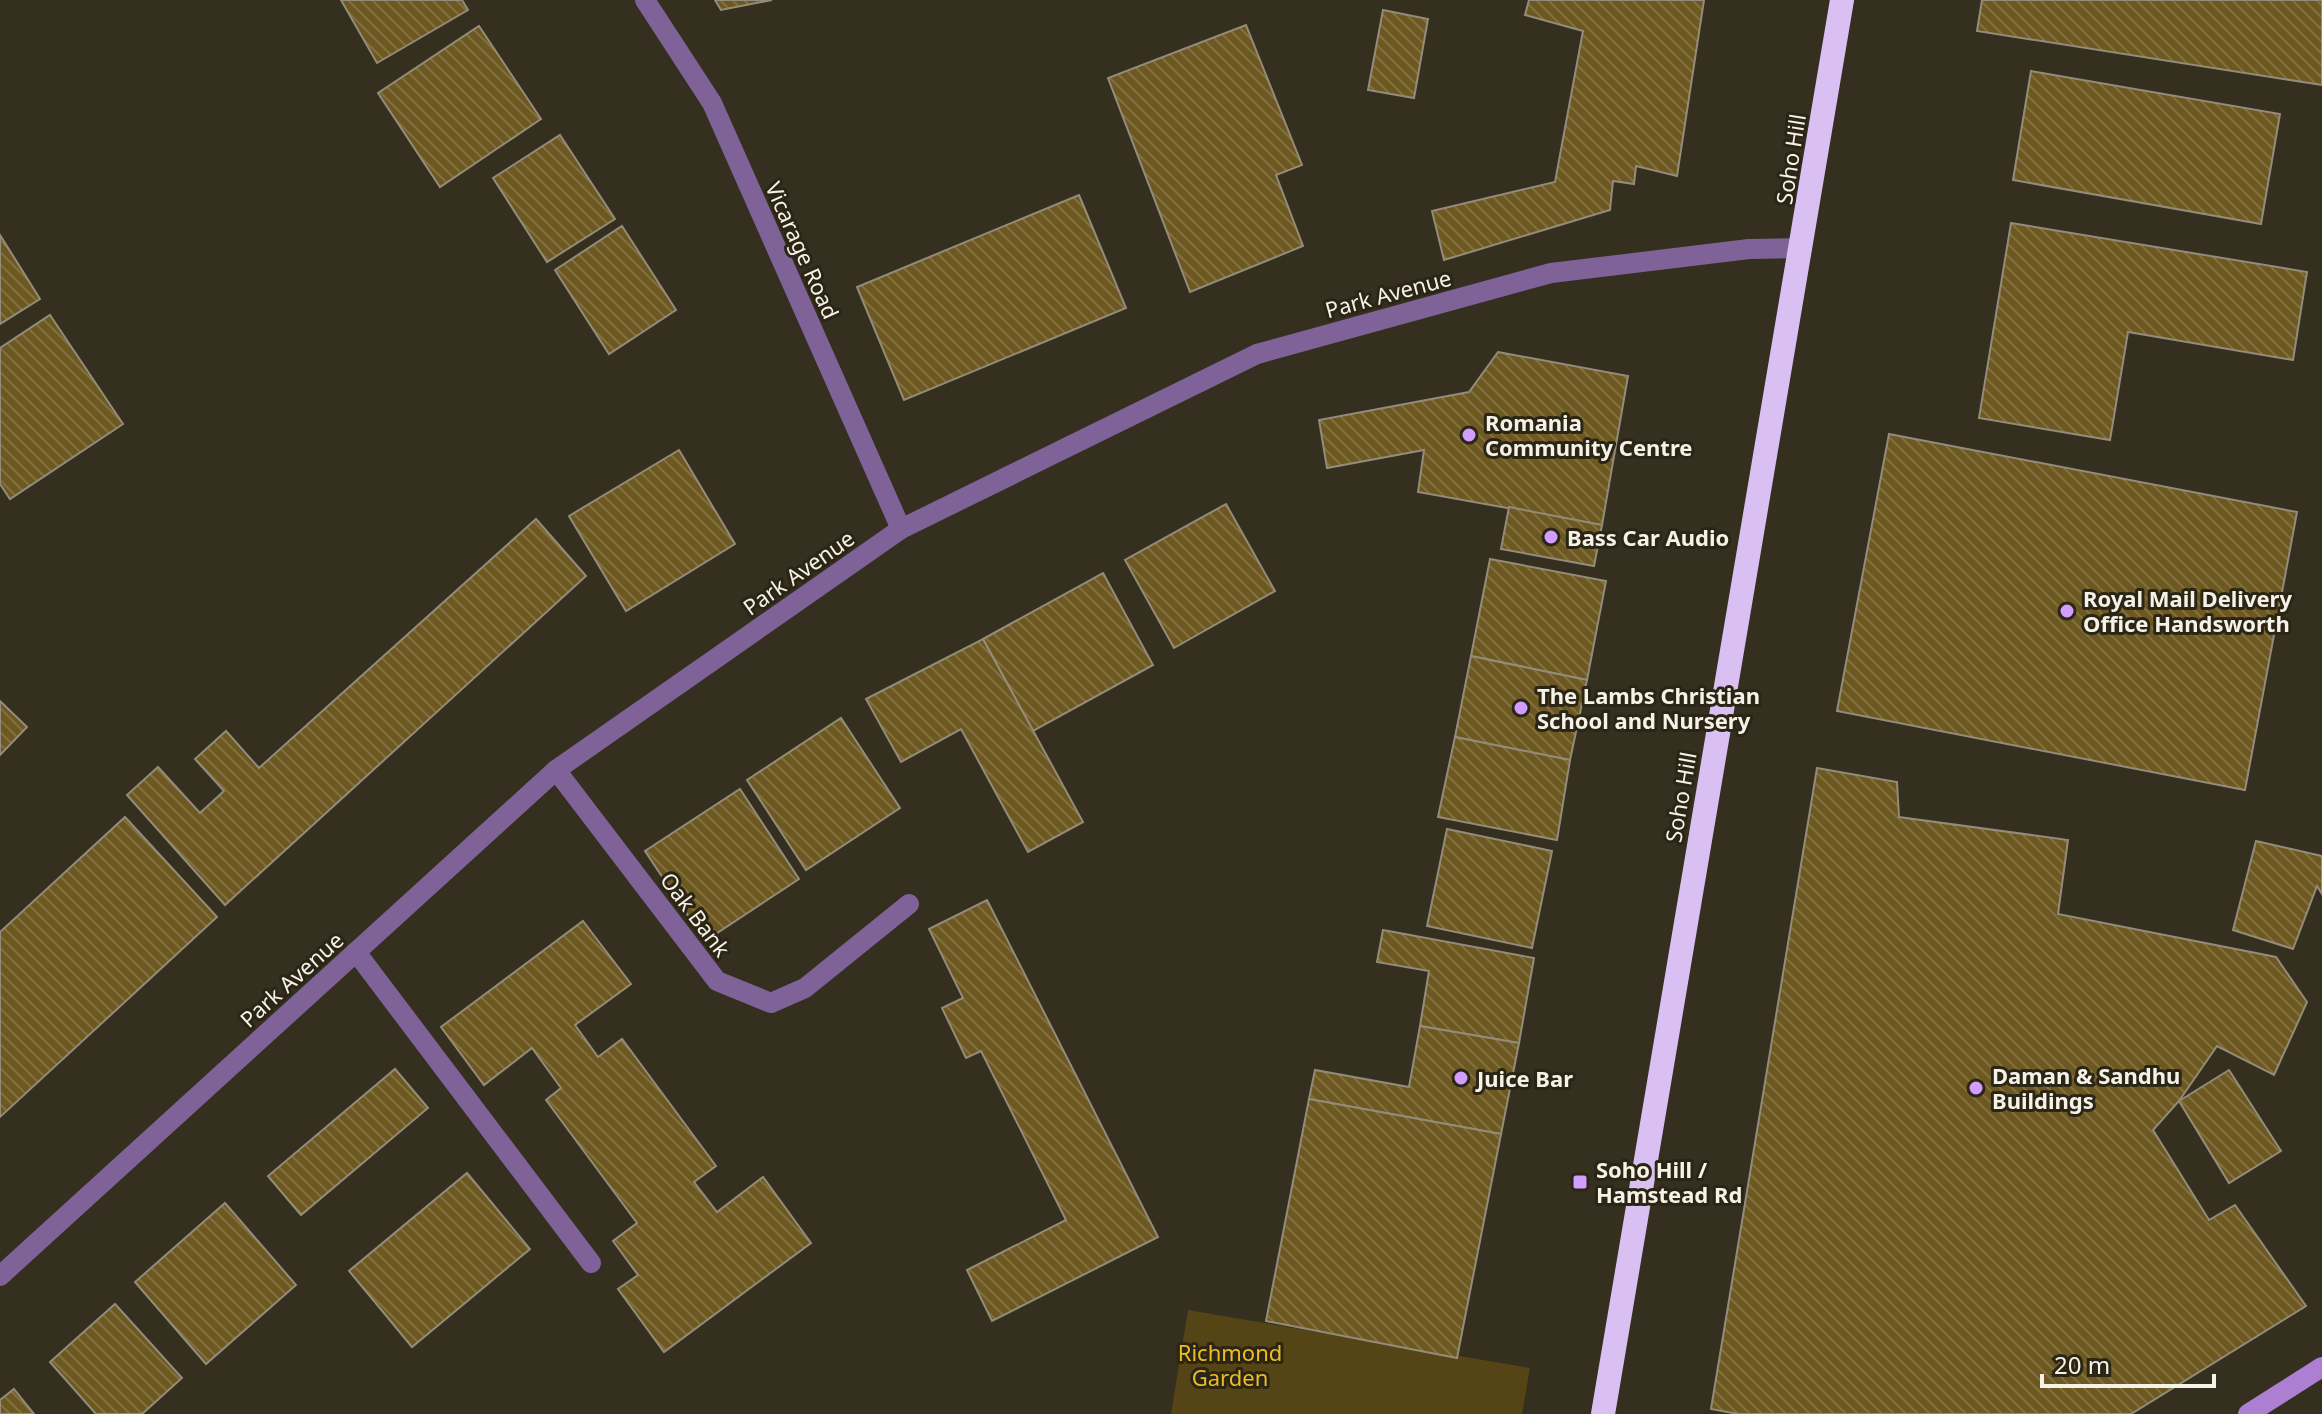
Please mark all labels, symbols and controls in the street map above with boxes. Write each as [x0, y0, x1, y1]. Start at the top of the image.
street label: Soho Hill [1768, 112, 1812, 206]
street label: Vicarage Road [759, 177, 847, 323]
street label: Park Avenue [1322, 262, 1454, 324]
place label: Romania Community Centre [1485, 407, 1692, 462]
marker: Romania Community Centre [1460, 426, 1478, 444]
place label: Bass Car Audio [1567, 522, 1729, 552]
street label: Park Avenue [736, 523, 860, 621]
marker: Bass Car Audio [1542, 528, 1560, 546]
place label: Royal Mail Delivery Office Handsworth [2083, 583, 2292, 638]
marker: Royal Mail Delivery Office Handsworth [2058, 602, 2076, 620]
place label: The Lambs Christian School and Nursery [1537, 680, 1760, 735]
marker: The Lambs Christian School and Nursery [1512, 699, 1530, 717]
street label: Soho Hill [1657, 749, 1703, 845]
street label: Oak Bank [654, 865, 738, 963]
street label: Park Avenue [233, 925, 349, 1033]
place label: Daman & Sandhu Buildings [1992, 1060, 2180, 1115]
place label: Juice Bar [1475, 1063, 1573, 1093]
marker: Juice Bar [1452, 1069, 1470, 1087]
marker: Daman & Sandhu Buildings [1967, 1079, 1985, 1097]
place label: Soho Hill / Hamstead Rd [1596, 1154, 1742, 1209]
marker: Soho Hill / Hamstead Rd [1571, 1173, 1589, 1191]
park label: Richmond Garden [1178, 1337, 1282, 1392]
scale bar [2042, 1338, 2214, 1388]
text: 20 m [2054, 1348, 2110, 1381]

